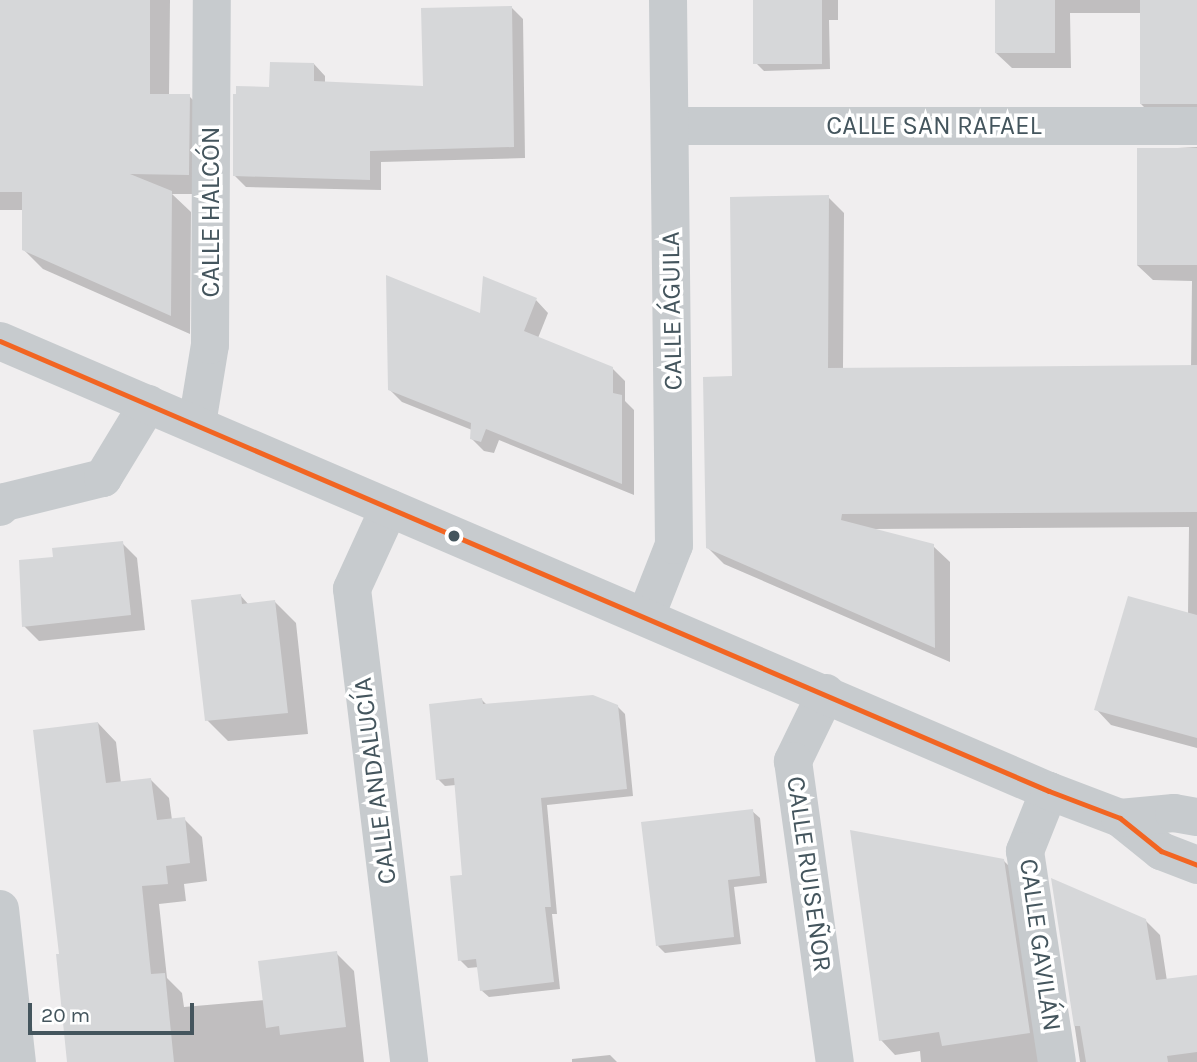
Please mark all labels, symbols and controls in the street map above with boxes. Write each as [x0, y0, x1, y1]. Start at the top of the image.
street label: CALLE SAN RAFAEL [826, 110, 1042, 142]
street label: CALLE HALCÓN [195, 127, 227, 297]
street label: CALLE ÁGUILA [655, 231, 689, 391]
unlabelled marker [447, 529, 461, 543]
street label: CALLE ANDALUCÍA [347, 676, 403, 886]
street label: CALLE RUISEÑOR [780, 774, 838, 974]
street label: CALLE GAVILÁN [1012, 857, 1068, 1033]
scale bar [32, 988, 198, 1032]
text: 20 m [41, 1003, 90, 1027]

